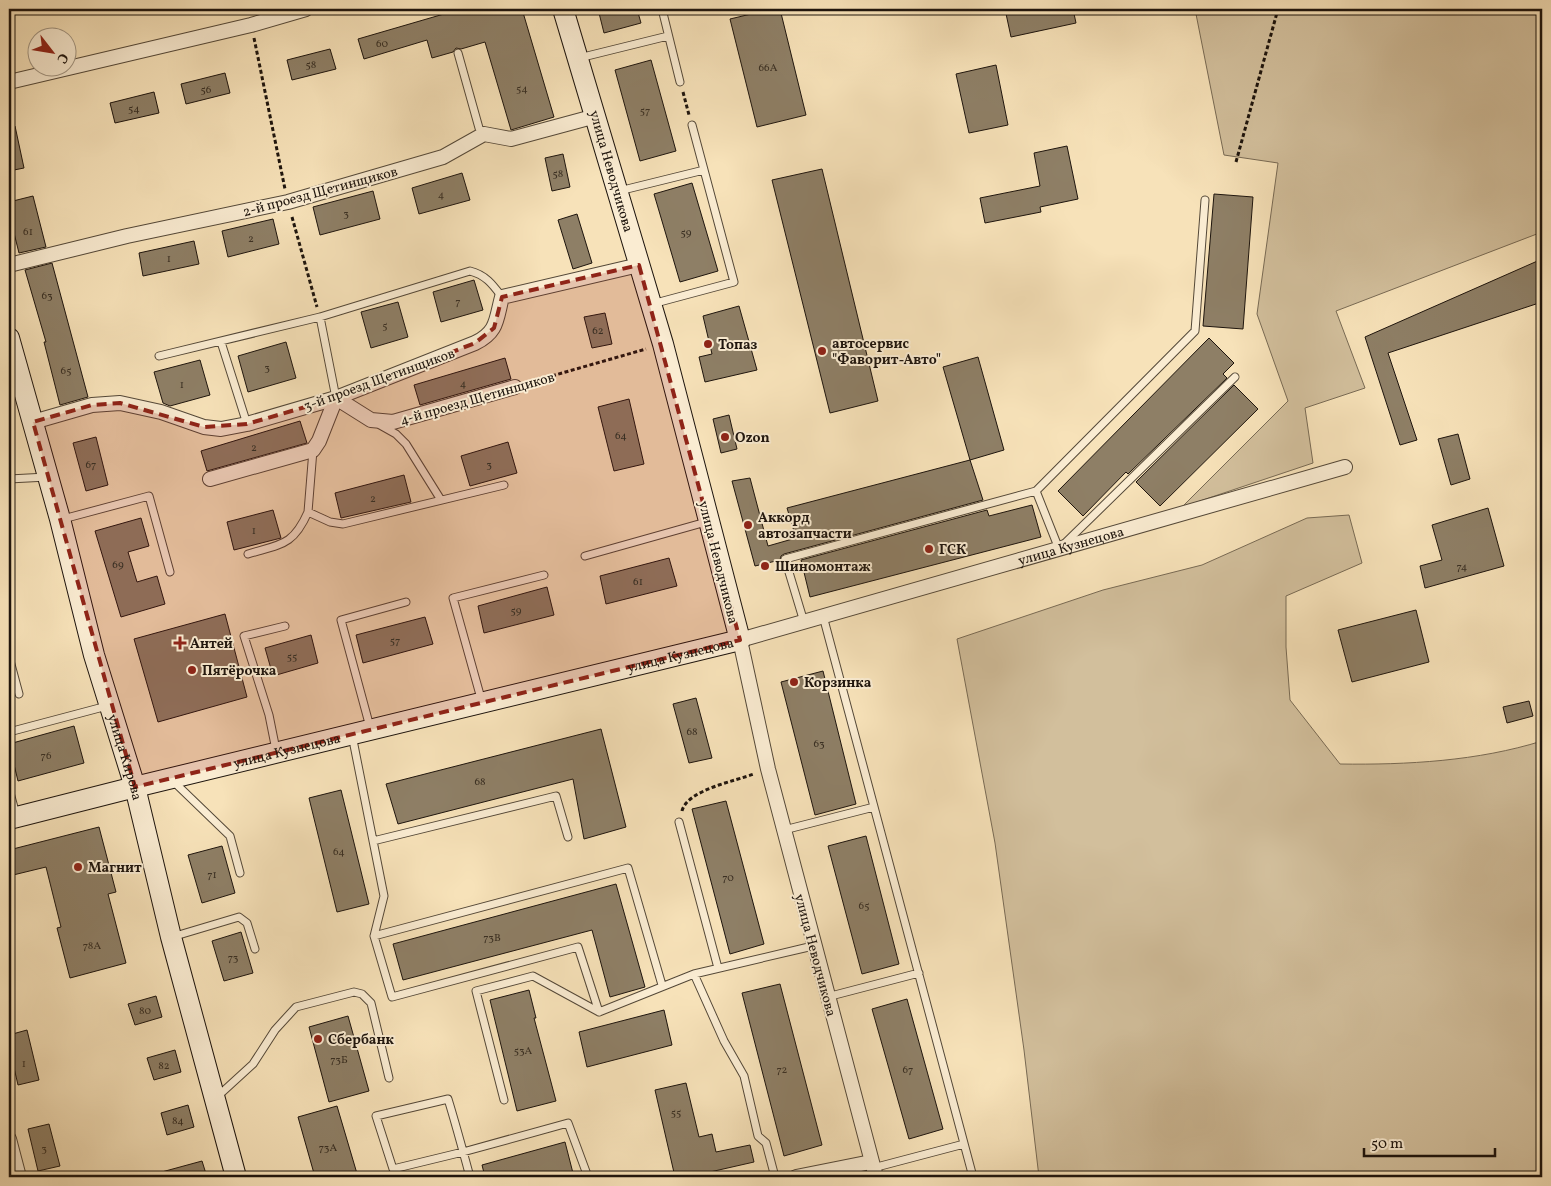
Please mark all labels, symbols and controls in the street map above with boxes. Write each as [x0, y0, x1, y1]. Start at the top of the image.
north arrow [28, 28, 78, 78]
house number: 60 [376, 37, 388, 52]
text: С [51, 49, 72, 67]
house number: 58 [306, 58, 317, 73]
house number: 66А [759, 61, 778, 76]
house number: 54 [516, 82, 528, 97]
house number: 56 [201, 83, 212, 98]
house number: 54 [128, 102, 140, 117]
house number: 57 [640, 104, 650, 119]
street label: улица Неводчикова [584, 108, 637, 235]
street label: 2-й проезд Щетинщиков [241, 163, 400, 222]
house number: 58 [553, 167, 564, 182]
house number: 4 [438, 188, 445, 203]
house number: 3 [343, 207, 349, 222]
house number: 61 [23, 225, 33, 240]
house number: 59 [681, 226, 692, 241]
house number: 2 [248, 232, 254, 247]
house number: 1 [167, 252, 171, 267]
house number: 63 [41, 289, 53, 304]
house number: 7 [455, 295, 461, 310]
house number: 5 [382, 319, 388, 334]
house number: 62 [592, 324, 604, 339]
place label: автосервис "Фаворит-Авто" [832, 335, 941, 370]
place label: Топаз [718, 336, 758, 355]
marker: Топаз [702, 338, 714, 350]
street label: 3-й проезд Щетинщиков [301, 344, 458, 417]
marker: автосервис "Фаворит-Авто" [816, 345, 828, 357]
house number: 3 [264, 361, 270, 376]
house number: 65 [61, 364, 71, 379]
street label: 4-й проезд Щетинщиков [398, 368, 557, 431]
house number: 4 [460, 377, 467, 392]
house number: 1 [180, 378, 184, 393]
house number: 64 [615, 429, 627, 444]
place label: Ozon [735, 429, 770, 448]
marker: Ozon [719, 431, 731, 443]
house number: 2 [251, 441, 257, 456]
house number: 67 [86, 458, 96, 473]
house number: 3 [486, 458, 492, 473]
house number: 2 [370, 492, 376, 507]
street label: улица Неводчикова [693, 499, 742, 626]
place label: Аккорд автозапчасти [758, 509, 852, 544]
marker: Аккорд автозапчасти [742, 519, 754, 531]
street label: улица Кузнецова [1016, 523, 1126, 571]
house number: 1 [252, 524, 256, 539]
place label: ГСК [939, 541, 966, 560]
marker: ГСК [923, 543, 935, 555]
house number: 69 [112, 558, 124, 573]
place label: Шиномонтаж [775, 558, 871, 577]
marker: Шиномонтаж [759, 560, 771, 572]
house number: 74 [1457, 560, 1468, 575]
house number: 61 [633, 575, 643, 590]
house number: 59 [511, 604, 522, 619]
house number: 57 [390, 634, 400, 649]
street label: улица Кузнецова [625, 634, 736, 678]
place label: Антей [190, 635, 233, 654]
marker: Антей [174, 637, 186, 649]
house number: 55 [287, 650, 297, 665]
place label: Пятёрочка [202, 662, 277, 681]
marker: Пятёрочка [186, 664, 198, 676]
place label: Корзинка [804, 674, 872, 693]
marker: Корзинка [788, 676, 800, 688]
street label: улица Кирова [102, 712, 146, 802]
house number: 68 [686, 725, 698, 740]
street label: улица Кузнецова [232, 729, 342, 774]
house number: 63 [813, 737, 825, 752]
house number: 76 [41, 749, 52, 764]
house number: 68 [474, 775, 486, 790]
house number: 64 [333, 845, 345, 860]
place label: Магнит [88, 859, 142, 878]
marker: Магнит [72, 861, 84, 873]
house number: 71 [207, 868, 217, 883]
house number: 70 [722, 871, 734, 886]
street label: улица Неводчикова [789, 892, 840, 1019]
house number: 65 [859, 899, 869, 914]
house number: 73В [483, 931, 501, 946]
house number: 78А [83, 939, 101, 954]
house number: 73 [228, 951, 239, 966]
house number: 80 [139, 1004, 151, 1019]
place label: Сбербанк [328, 1031, 395, 1050]
marker: Сбербанк [312, 1033, 324, 1045]
house number: 53А [514, 1044, 533, 1059]
house number: 73Б [330, 1053, 348, 1068]
house number: 1 [22, 1057, 26, 1072]
house number: 82 [158, 1059, 170, 1074]
house number: 72 [776, 1063, 788, 1078]
house number: 67 [903, 1063, 913, 1078]
house number: 55 [671, 1106, 681, 1121]
house number: 84 [172, 1114, 184, 1129]
scale bar [1364, 1126, 1495, 1158]
text: 50 m [1371, 1134, 1403, 1155]
house number: 73А [319, 1141, 337, 1156]
house number: 3 [41, 1142, 47, 1157]

